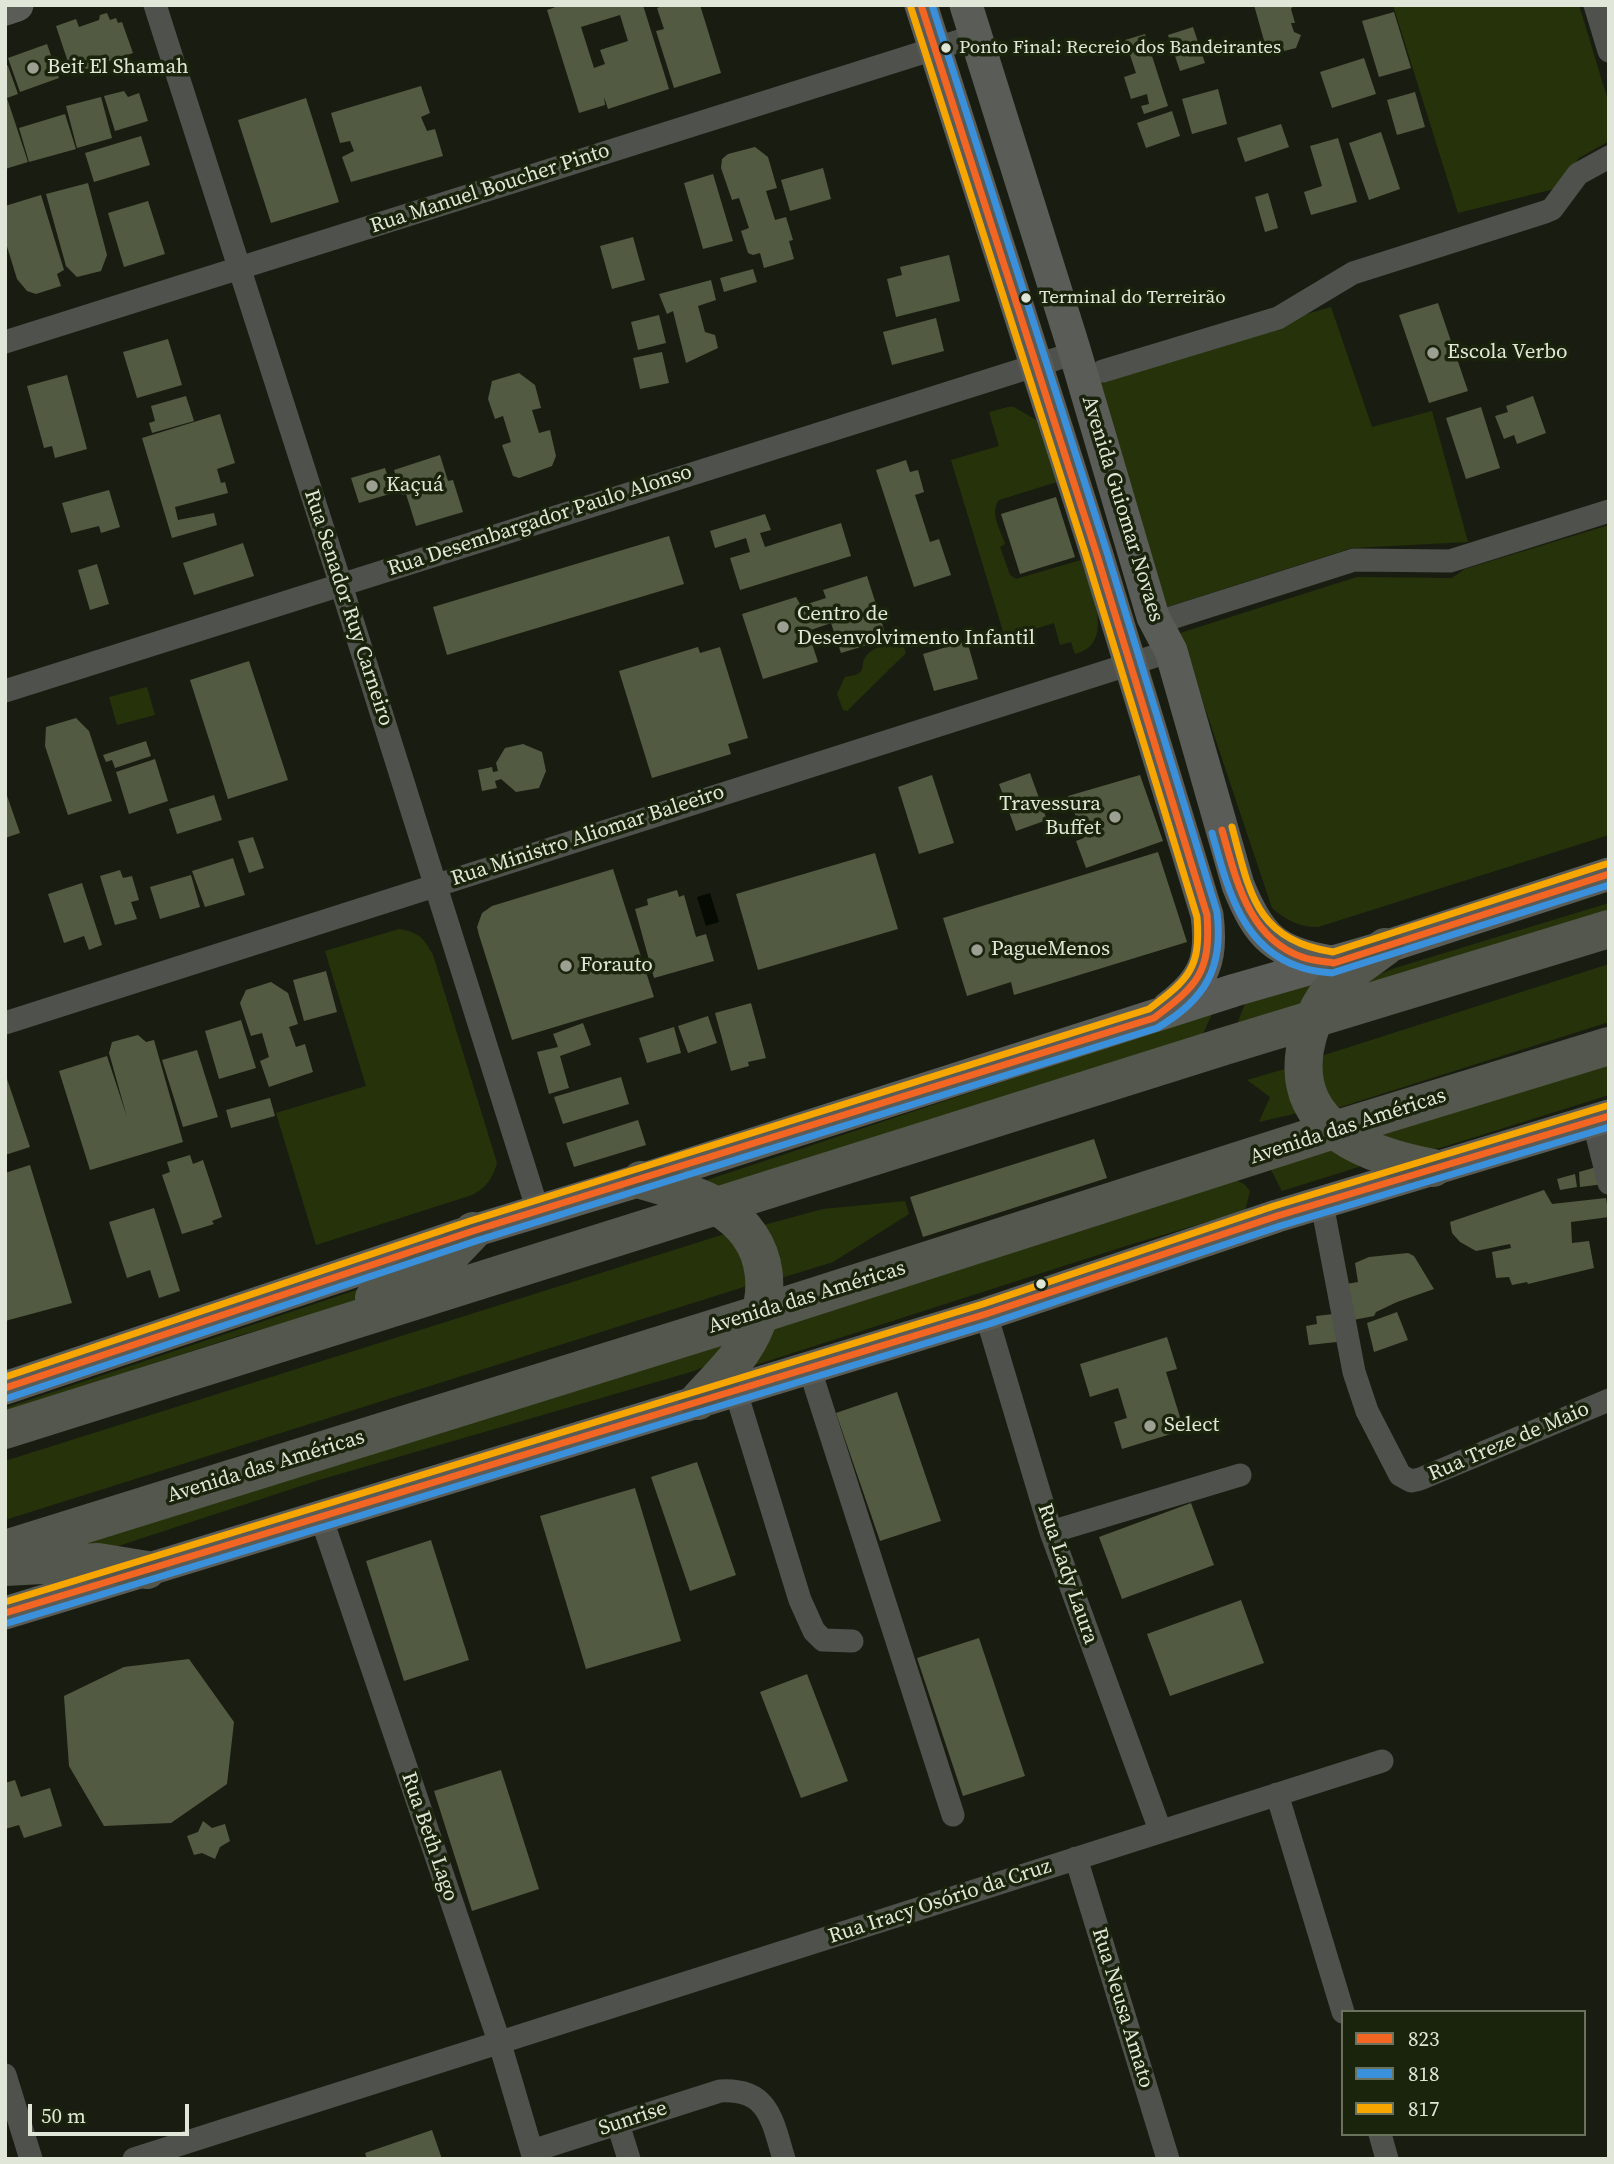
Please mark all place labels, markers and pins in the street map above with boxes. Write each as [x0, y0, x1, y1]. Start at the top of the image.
place label: Ponto Final: Recreio dos Bandeirantes [959, 37, 1281, 59]
marker: Ponto Final: Recreio dos Bandeirantes [939, 41, 953, 55]
place label: Beit El Shamah [47, 55, 189, 81]
marker: Beit El Shamah [25, 60, 41, 76]
place label: Terminal do Terreirão [1039, 287, 1226, 309]
marker: Terminal do Terreirão [1019, 291, 1033, 305]
place label: Escola Verbo [1447, 340, 1568, 366]
marker: Escola Verbo [1425, 345, 1441, 361]
place label: Kaçuá [386, 473, 444, 499]
marker: Kaçuá [364, 478, 380, 494]
place label: Centro de Desenvolvimento Infantil [797, 602, 1035, 652]
marker: Centro de Desenvolvimento Infantil [775, 619, 791, 635]
place label: Travessura Buffet [999, 792, 1101, 842]
marker: Travessura Buffet [1107, 809, 1123, 825]
place label: PagueMenos [991, 937, 1110, 963]
marker: PagueMenos [969, 942, 985, 958]
place label: Forauto [580, 953, 653, 979]
marker: Forauto [558, 958, 574, 974]
unlabelled marker [1034, 1277, 1048, 1291]
place label: Select [1164, 1413, 1219, 1439]
marker: Select [1142, 1418, 1158, 1434]

